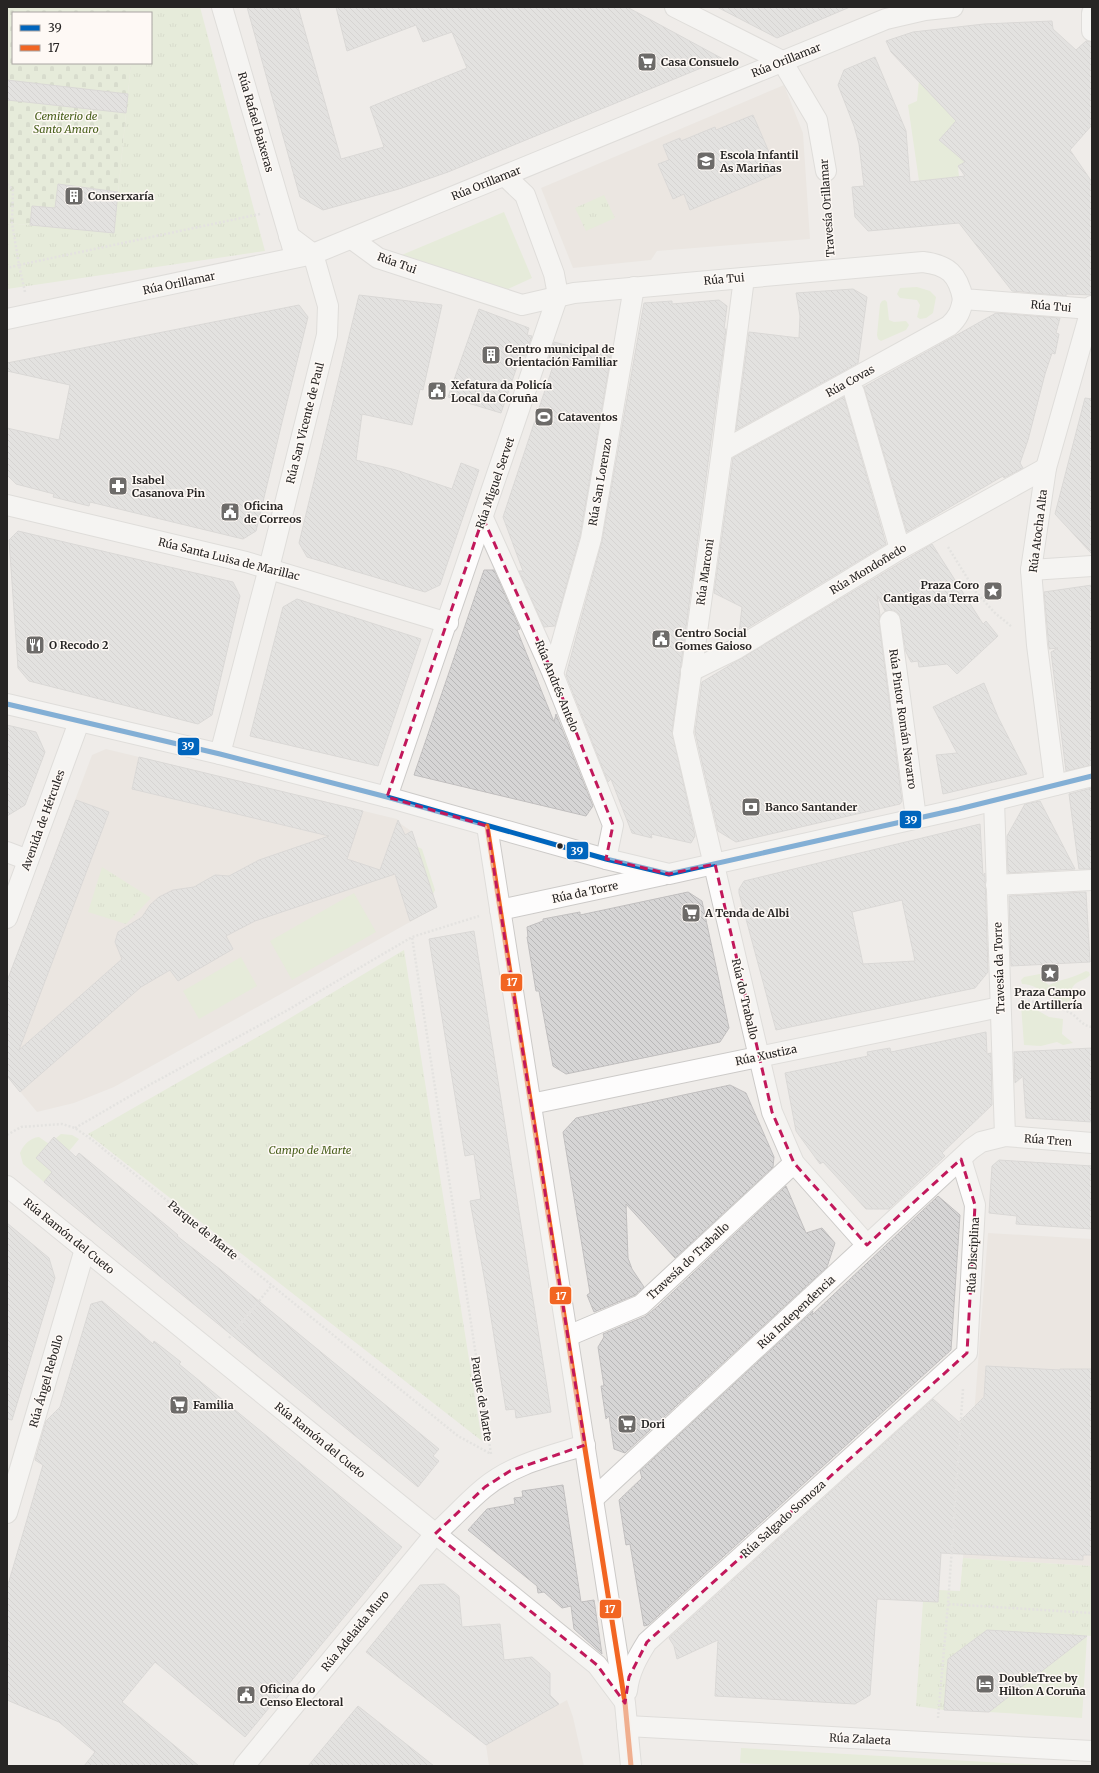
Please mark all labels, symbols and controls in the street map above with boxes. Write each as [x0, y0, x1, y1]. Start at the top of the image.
legend [12, 12, 152, 64]
text: 39 [48, 20, 62, 35]
text: 17 [48, 40, 60, 55]
street label: Rúa Orillamar [749, 40, 823, 80]
supermarket icon: Casa Consuelo [636, 51, 658, 73]
place label: Casa Consuelo [661, 55, 739, 69]
street label: Rúa Rafael Baixeras [235, 70, 277, 174]
park label: Cemiterio de Santo Amaro [33, 109, 99, 136]
place label: Escola Infantil As Mariñas [719, 148, 799, 175]
school or university icon: Escola Infantil As Mariñas [695, 150, 717, 172]
street label: Travesía Orillamar [817, 158, 837, 258]
street label: Rúa Orillamar [449, 163, 523, 203]
building icon: Conserxaría [63, 185, 85, 207]
place label: Conserxaría [88, 189, 154, 203]
street label: Rúa Tui [375, 249, 419, 277]
street label: Rúa Orillamar [141, 268, 217, 298]
street label: Rúa Tui [703, 270, 745, 288]
street label: Rúa Tui [1030, 297, 1072, 315]
place label: Centro municipal de Orientación Familiar [505, 342, 618, 369]
building icon: Centro municipal de Orientación Familiar [480, 344, 502, 366]
street label: Rúa San Vicente de Paul [283, 360, 327, 485]
street label: Rúa Covas [823, 362, 877, 400]
place label: Xefatura da Policía Local da Coruña [451, 378, 552, 405]
public building icon: Xefatura da Policía Local da Coruña [426, 380, 448, 402]
sports icon: Cataventos [533, 406, 555, 428]
place label: Cataventos [558, 410, 618, 424]
street label: Rúa Miguel Servet [473, 435, 518, 531]
street label: Rúa San Lorenzo [585, 437, 615, 527]
place label: Isabel Casanova Pin [132, 473, 205, 500]
pharmacy icon: Isabel Casanova Pin [107, 475, 129, 497]
street label: Rúa Atocha Alta [1026, 488, 1050, 573]
place label: Oficina de Correos [244, 499, 302, 526]
public building icon: Oficina de Correos [219, 501, 241, 523]
street label: Rúa Santa Luisa de Marillac [157, 535, 302, 583]
street label: Rúa Marconi [693, 537, 717, 606]
street label: Rúa Mondoñedo [827, 540, 909, 597]
place label: Praza Coro Cantigas da Terra [884, 578, 979, 605]
place icon: Praza Coro Cantigas da Terra [982, 580, 1004, 602]
place label: Centro Social Gomes Gaioso [675, 626, 752, 653]
public building icon: Centro Social Gomes Gaioso [650, 628, 672, 650]
restaurant icon: O Recodo 2 [24, 634, 46, 656]
place label: O Recodo 2 [49, 638, 109, 652]
street label: Rúa Andrés Antelo [532, 638, 582, 734]
street label: Rúa Pintor Román Navarro [886, 648, 920, 791]
line badge: 39 [177, 737, 200, 756]
text: 39 [182, 739, 195, 753]
street label: Avenida de Hércules [18, 768, 68, 873]
bank icon: Banco Santander [740, 796, 762, 818]
place label: Banco Santander [765, 800, 857, 814]
line badge: 39 [899, 810, 922, 829]
text: 39 [905, 813, 918, 827]
unlabelled marker [555, 841, 565, 851]
line badge: 39 [566, 841, 589, 860]
text: 39 [571, 844, 584, 858]
street label: Rúa da Torre [551, 878, 620, 906]
supermarket icon: A Tenda de Albi [680, 902, 702, 924]
place label: A Tenda de Albi [704, 906, 789, 920]
street label: Travesía da Torre [990, 922, 1008, 1014]
street label: Rúa do Traballo [729, 957, 761, 1041]
place icon: Praza Campo de Artillería [1039, 962, 1061, 984]
line badge: 17 [500, 973, 523, 992]
text: 17 [506, 975, 518, 989]
place label: Praza Campo de Artillería [1014, 985, 1086, 1012]
street label: Rúa Xustiza [734, 1042, 798, 1068]
street label: Rúa Tren [1023, 1131, 1073, 1149]
park label: Campo de Marte [268, 1143, 352, 1157]
street label: Rúa Ramón del Cueto [21, 1195, 117, 1277]
street label: Parque de Marte [165, 1198, 241, 1263]
street label: Rúa Disciplina [964, 1217, 982, 1293]
street label: Travesía do Traballo [644, 1219, 732, 1303]
street label: Rúa Independencia [754, 1272, 838, 1352]
line badge: 17 [549, 1286, 572, 1305]
text: 17 [555, 1289, 567, 1303]
street label: Rúa Ángel Rebollo [26, 1332, 66, 1429]
street label: Parque de Marte [468, 1356, 496, 1443]
supermarket icon: Familia [168, 1394, 190, 1416]
place label: Familia [193, 1398, 234, 1412]
street label: Rúa Ramón del Cueto [272, 1399, 368, 1481]
supermarket icon: Dori [616, 1413, 638, 1435]
place label: Dori [641, 1417, 665, 1431]
street label: Rúa Salgado Somoza [738, 1477, 828, 1561]
street label: Rúa Adelaida Muro [318, 1587, 392, 1674]
line badge: 17 [599, 1599, 622, 1619]
text: 17 [604, 1602, 616, 1616]
place label: DoubleTree by Hilton A Coruña [999, 1671, 1086, 1698]
hotel icon: DoubleTree by Hilton A Coruña [974, 1673, 996, 1695]
place label: Oficina do Censo Electoral [260, 1682, 344, 1709]
public building icon: Oficina do Censo Electoral [235, 1684, 257, 1706]
street label: Rúa Zalaeta [829, 1730, 891, 1748]

